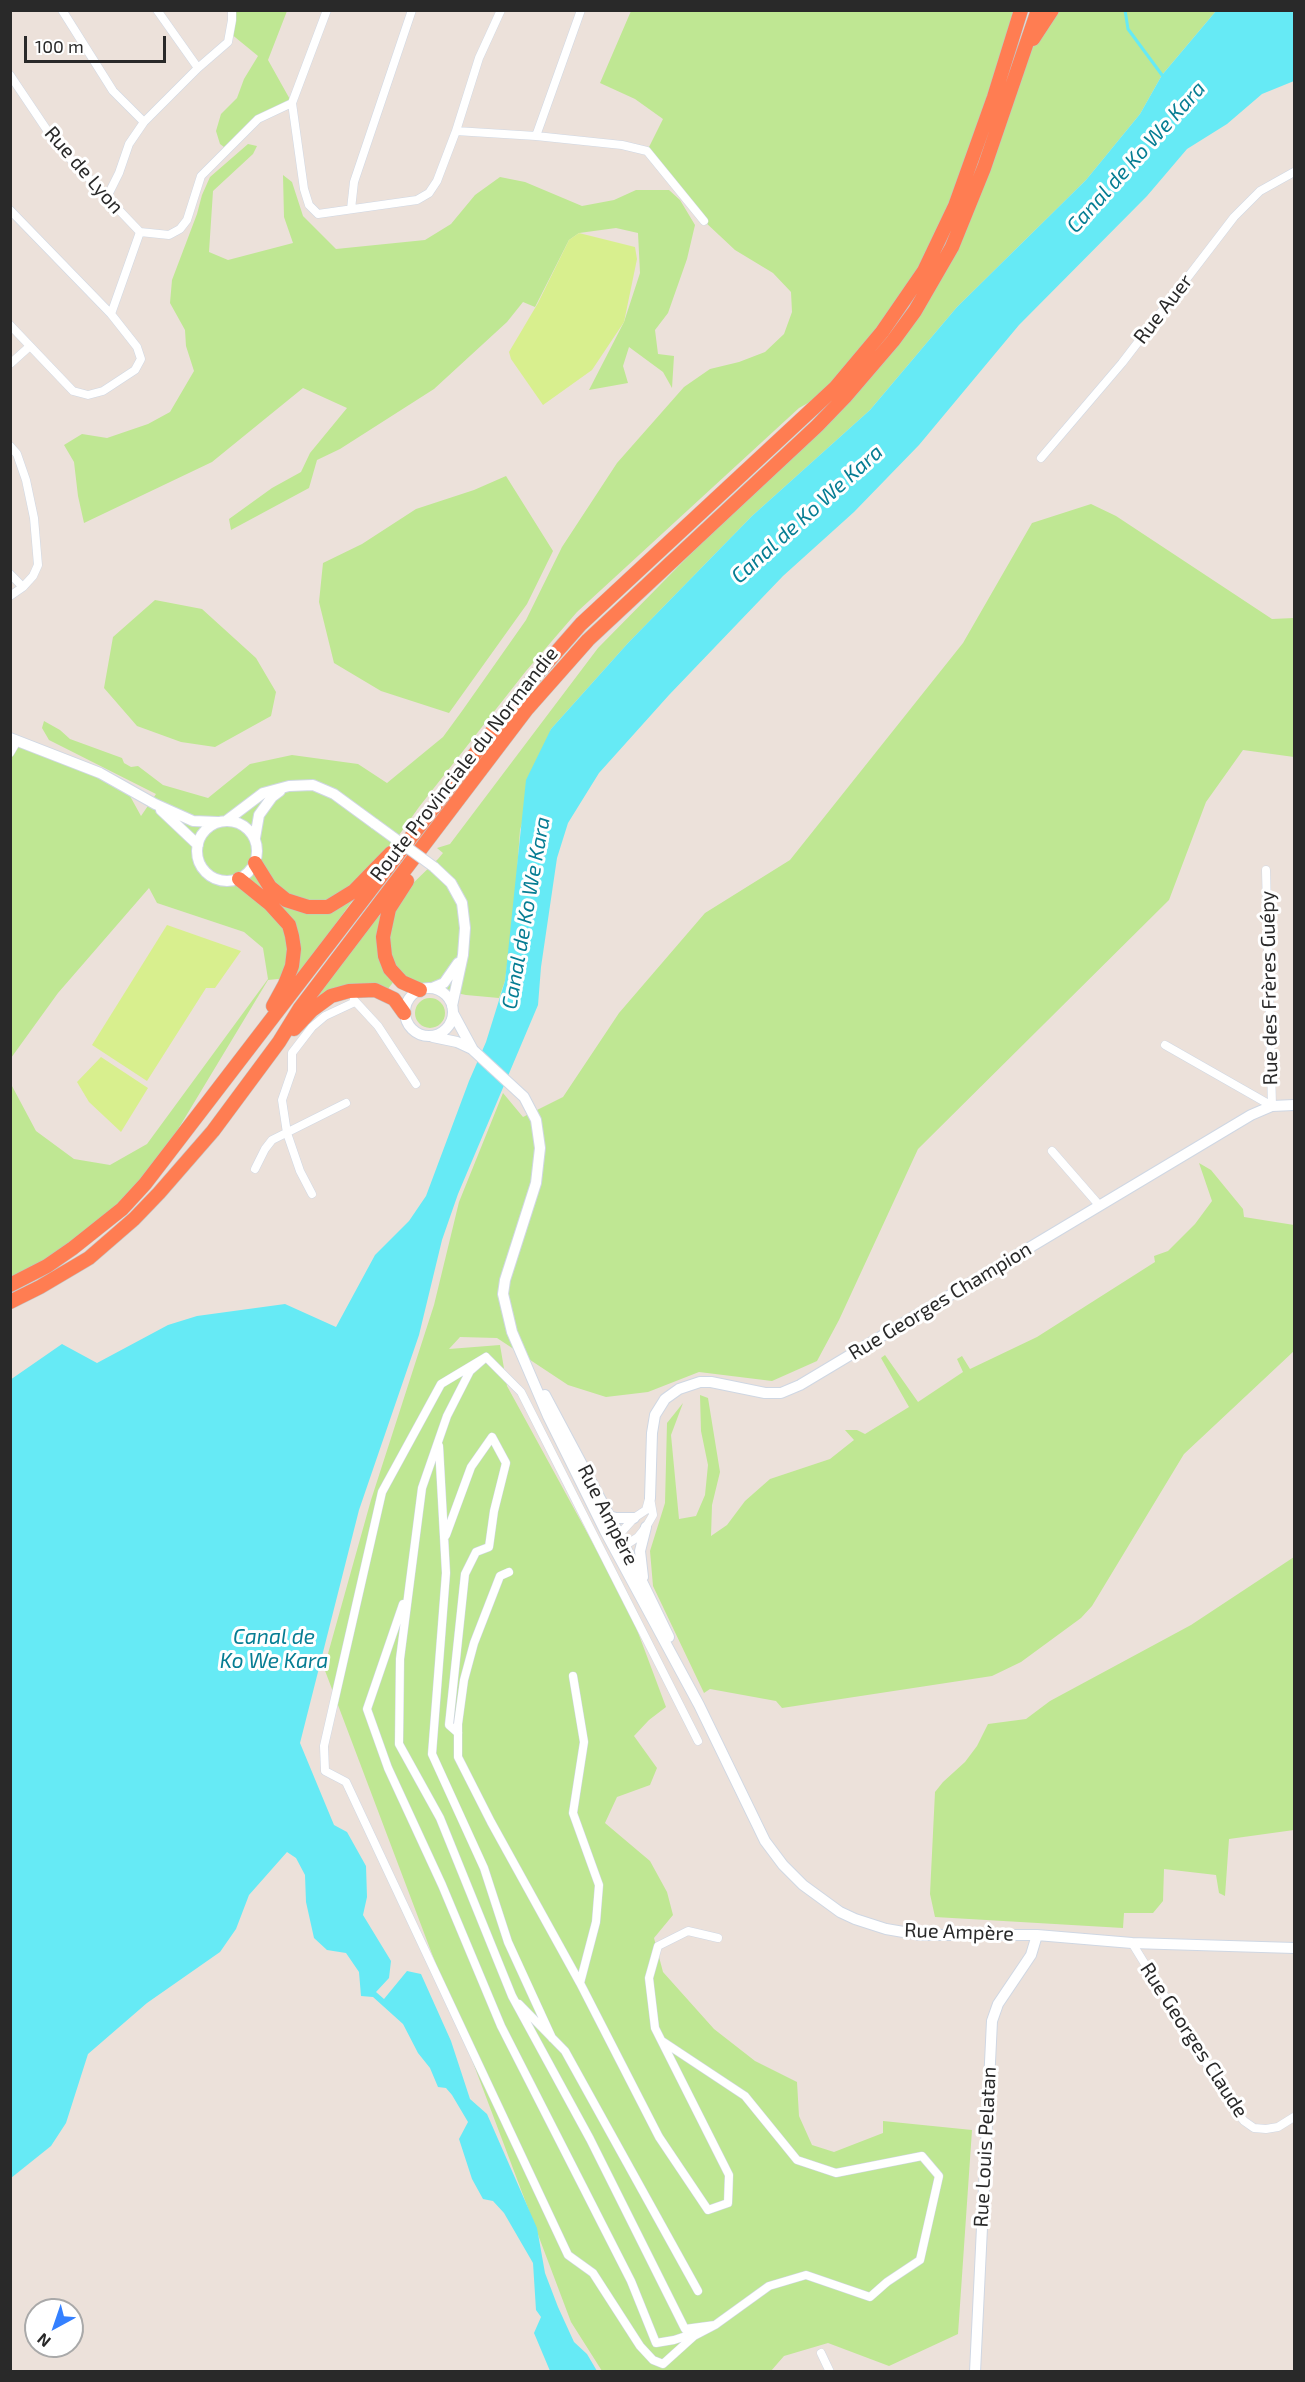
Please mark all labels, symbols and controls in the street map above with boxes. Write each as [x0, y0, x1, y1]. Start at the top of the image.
scale bar [27, 24, 170, 62]
text: 100 m [35, 35, 84, 57]
water label: Canal de Ko We Kara [1061, 76, 1211, 238]
street label: Rue de Lyon [40, 121, 128, 219]
street label: Rue Auer [1128, 269, 1198, 349]
water label: Canal de Ko We Kara [726, 439, 888, 589]
street label: Route Provinciale du Normandie [365, 642, 563, 886]
water label: Canal de Ko We Kara [497, 815, 555, 1011]
street label: Rue des Frères Guépy [1255, 890, 1283, 1086]
street label: Rue Georges Champion [844, 1237, 1036, 1365]
street label: Rue Ampère [572, 1461, 644, 1569]
water label: Canal de Ko We Kara [220, 1624, 328, 1674]
street label: Rue Ampère [904, 1918, 1014, 1946]
street label: Rue Georges Claude [1135, 1958, 1253, 2122]
street label: Rue Louis Pelatan [969, 2066, 1001, 2228]
north arrow [24, 2298, 84, 2358]
text: N [33, 2330, 54, 2352]

